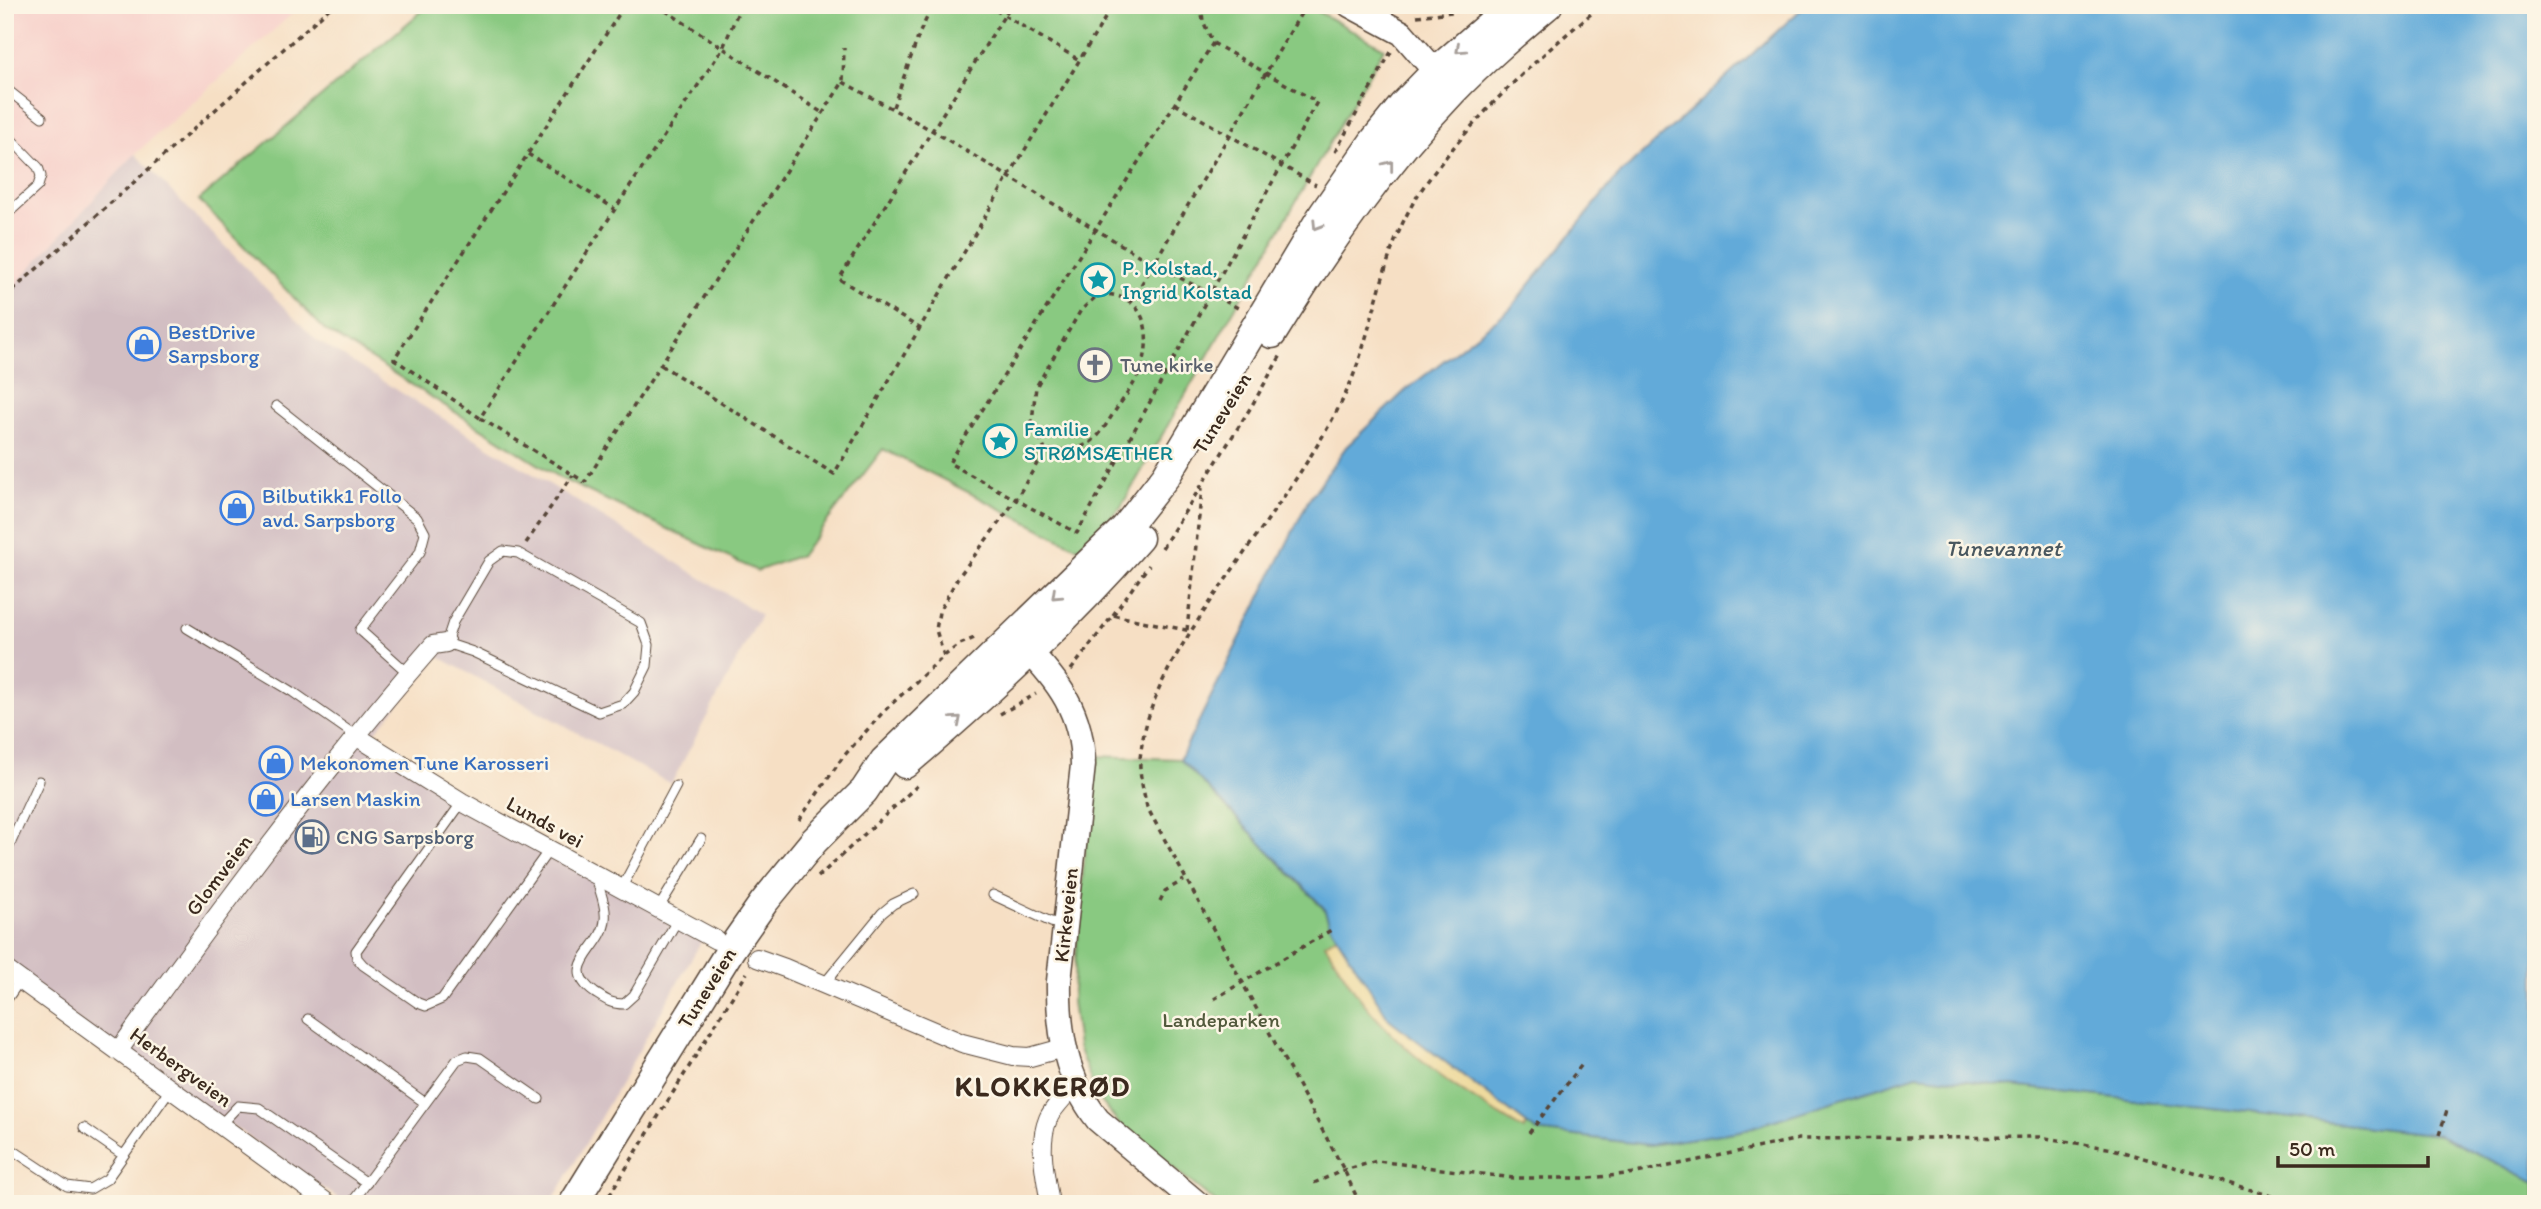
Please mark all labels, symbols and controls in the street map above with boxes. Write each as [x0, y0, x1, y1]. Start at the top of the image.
one-way arrow [1455, 40, 1468, 53]
one-way arrow [1381, 160, 1394, 172]
one-way arrow [1313, 217, 1326, 230]
place label: P. Kolstad, Ingrid Kolstad [1122, 255, 1252, 304]
place icon: P. Kolstad, Ingrid Kolstad [1079, 261, 1117, 299]
place label: BestDrive Sarpsborg [168, 319, 259, 368]
shop icon: BestDrive Sarpsborg [125, 325, 163, 363]
church icon: Tune kirke [1076, 346, 1114, 384]
place label: Tune kirke [1120, 352, 1214, 377]
street label: Tuneveien [1187, 368, 1256, 458]
place label: Familie STRØMSÆTHER [1024, 416, 1173, 465]
place icon: Familie STRØMSÆTHER [981, 422, 1019, 460]
place label: Bilbutikk1 Follo avd. Sarpsborg [262, 483, 402, 532]
shop icon: Bilbutikk1 Follo avd. Sarpsborg [218, 489, 256, 527]
water label: Tunevannet [1945, 534, 2063, 562]
one-way arrow [1051, 587, 1064, 600]
one-way arrow [949, 716, 962, 728]
shop icon: Mekonomen Tune Karosseri [257, 744, 295, 782]
place label: Mekonomen Tune Karosseri [300, 750, 549, 775]
shop icon: Larsen Maskin [247, 780, 285, 818]
place label: Larsen Maskin [290, 786, 421, 811]
street label: Lunds vei [502, 790, 588, 853]
fuel station icon: CNG Sarpsborg [293, 818, 331, 856]
place label: CNG Sarpsborg [336, 824, 474, 849]
street label: Glomveien [180, 829, 257, 920]
street label: Kirkeveien [1048, 866, 1083, 963]
street label: Tuneveien [672, 943, 741, 1033]
park label: Landeparken [1162, 1007, 1280, 1032]
street label: Herbergveien [125, 1021, 237, 1112]
district label: KLOKKERØD [955, 1069, 1131, 1103]
scale bar [2278, 1125, 2429, 1169]
text: 50 m [2289, 1136, 2336, 1161]

